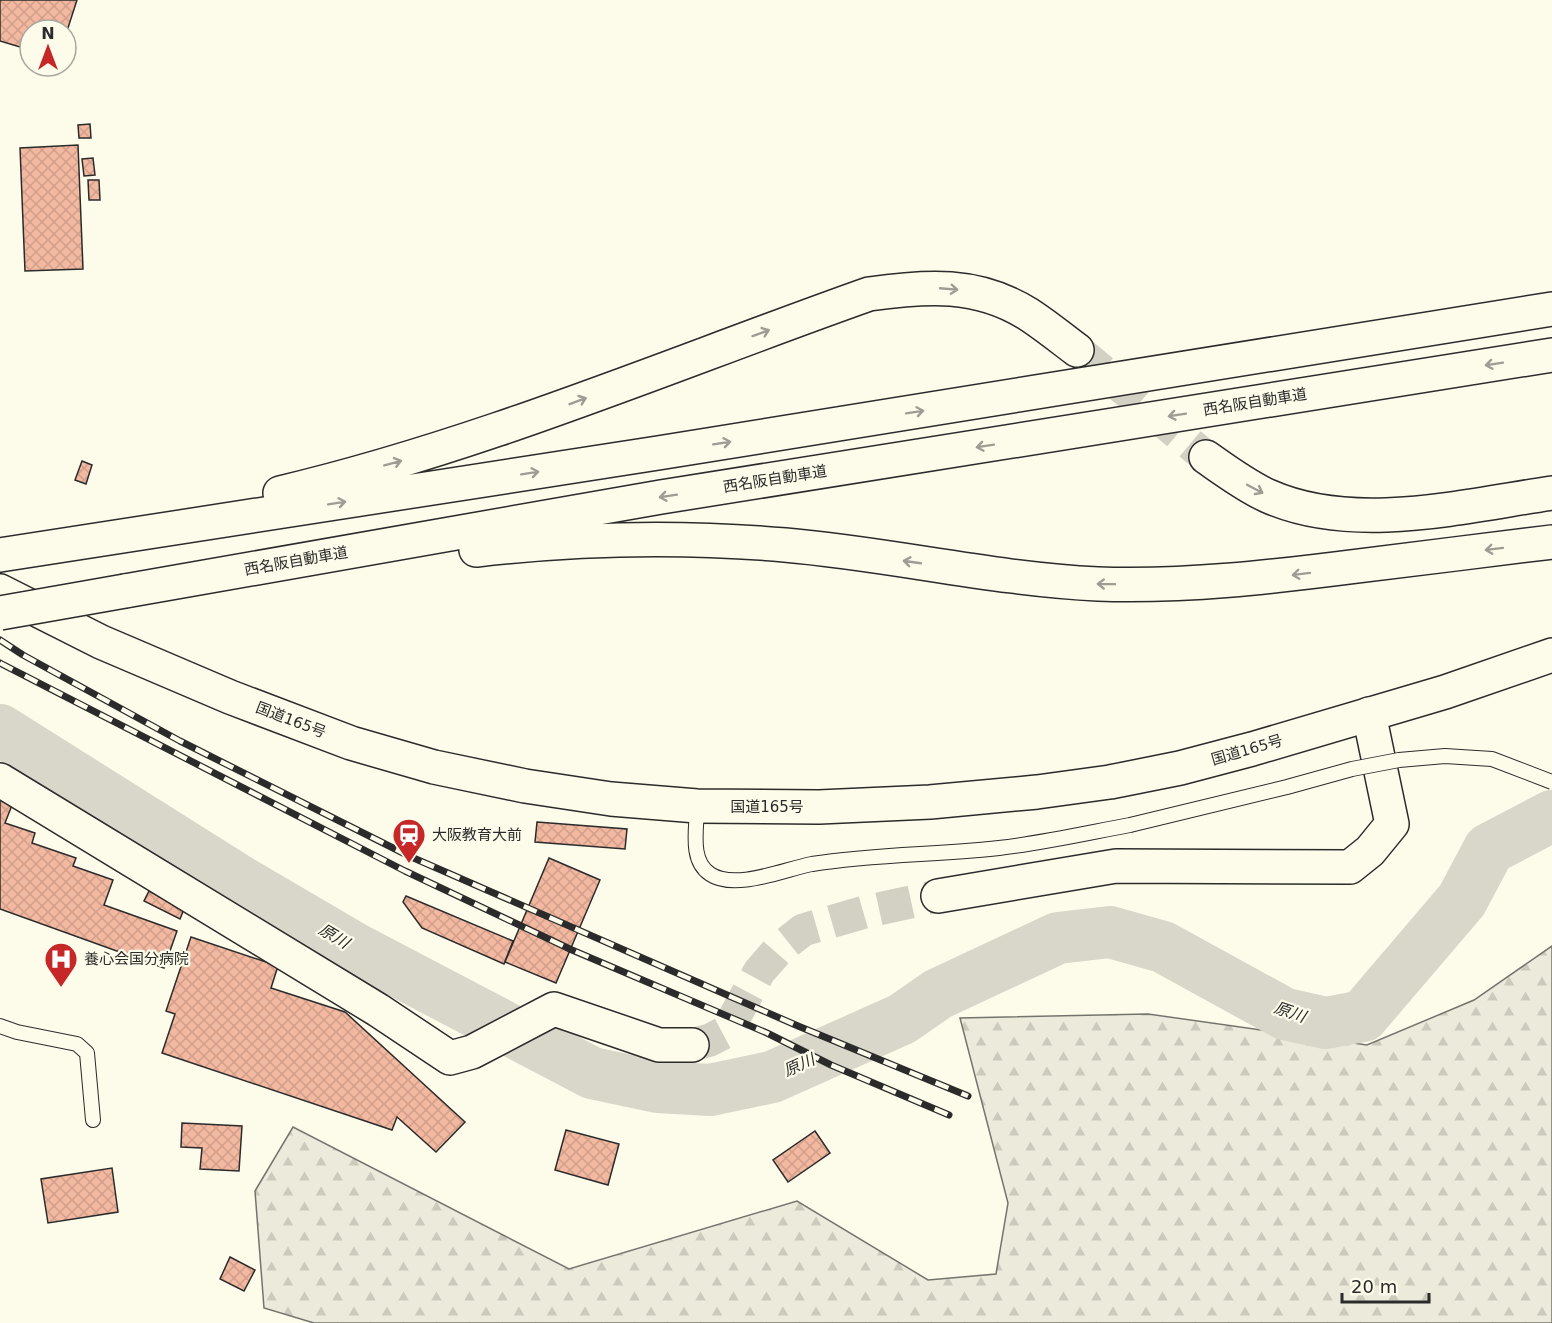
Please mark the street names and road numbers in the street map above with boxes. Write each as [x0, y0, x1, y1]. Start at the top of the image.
street label: 西名阪自動車道 [1202, 385, 1308, 419]
street label: 西名阪自動車道 [722, 462, 828, 496]
street label: 西名阪自動車道 [243, 543, 349, 579]
street label: 国道165号 [253, 698, 329, 742]
street label: 国道165号 [1209, 731, 1285, 769]
street label: 国道165号 [730, 798, 804, 816]

